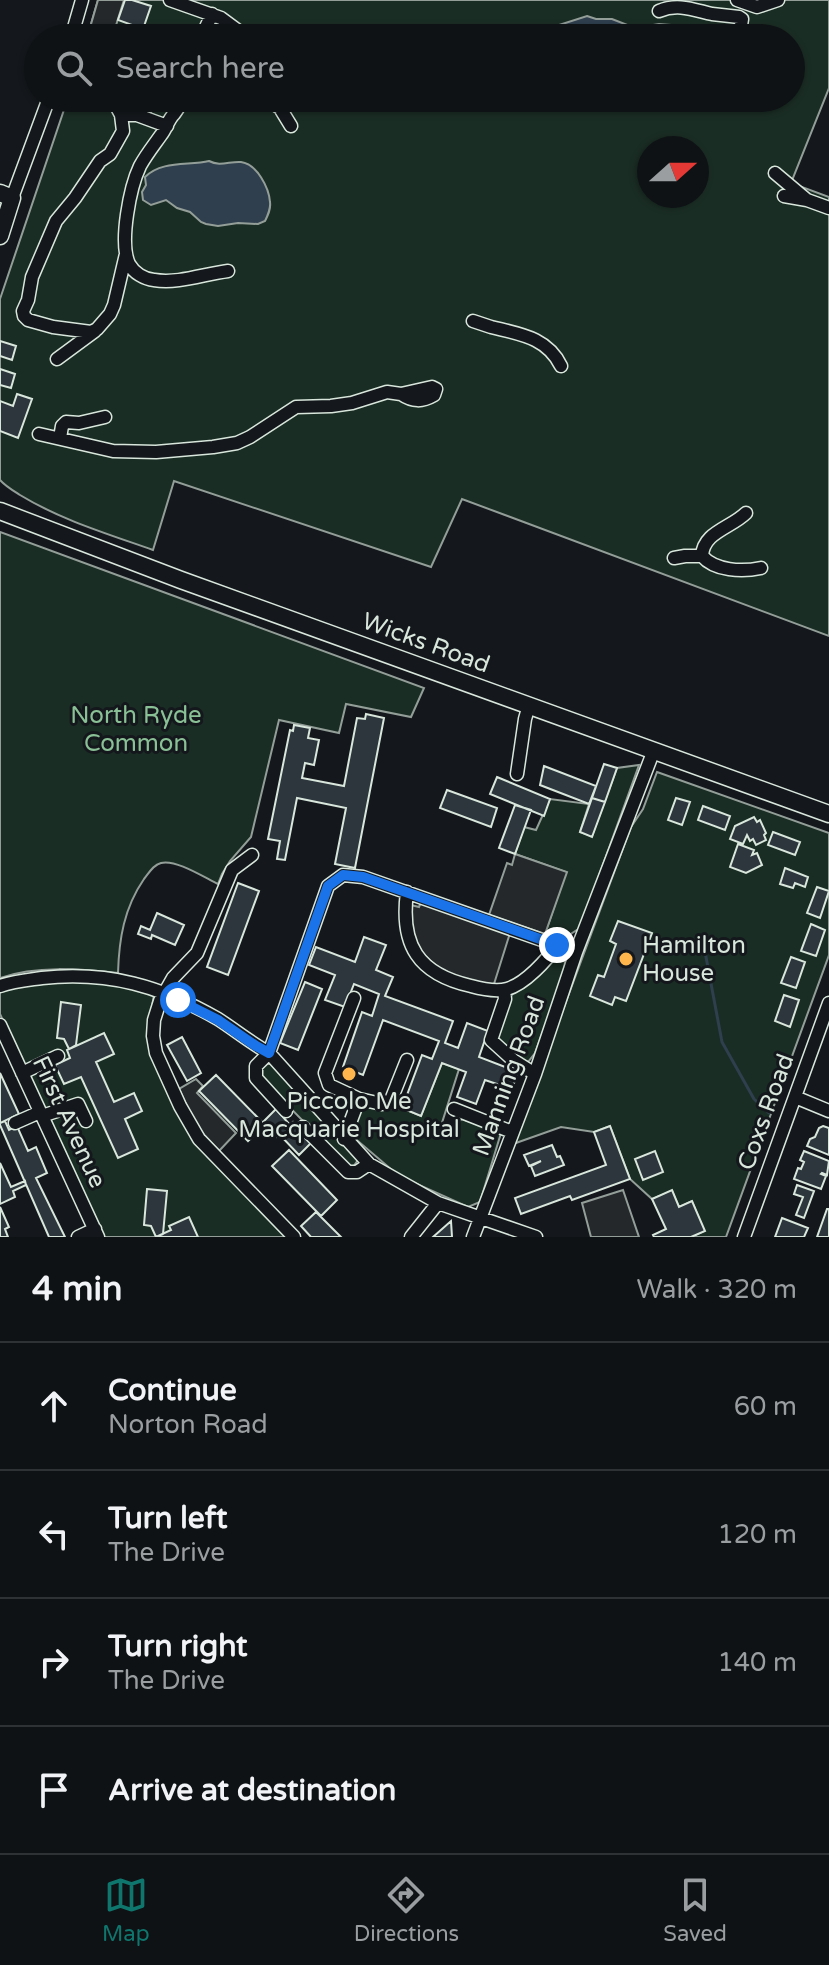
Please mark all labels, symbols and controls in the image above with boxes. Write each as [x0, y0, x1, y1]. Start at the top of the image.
search box [24, 24, 805, 112]
icon: search [52, 46, 96, 90]
text: Search here [116, 50, 285, 87]
north arrow [637, 136, 709, 208]
street label: Wicks Road [358, 606, 494, 680]
park label: North Ryde Common [70, 701, 202, 758]
route end [539, 927, 575, 963]
place label: Hamilton House [642, 931, 746, 988]
marker: Hamilton House [617, 950, 635, 968]
route start [160, 982, 196, 1018]
street label: Manning Road [467, 992, 551, 1160]
street label: Coxs Road [732, 1050, 800, 1174]
street label: First Avenue [26, 1051, 112, 1193]
marker: Piccolo Me Macquarie Hospital [340, 1065, 358, 1083]
place label: Piccolo Me Macquarie Hospital [238, 1087, 460, 1144]
text: 4 min [32, 1269, 123, 1310]
text: Walk · 320 m [637, 1274, 797, 1305]
text: Continue [108, 1372, 237, 1409]
icon: ahead [32, 1384, 76, 1428]
text: 60 m [734, 1391, 797, 1422]
text: Norton Road [108, 1409, 268, 1440]
text: Turn left [108, 1500, 227, 1537]
icon: left [32, 1512, 76, 1556]
text: 120 m [717, 1519, 797, 1550]
text: The Drive [108, 1537, 225, 1568]
text: Turn right [108, 1628, 248, 1665]
icon: right [32, 1640, 76, 1684]
text: 140 m [717, 1647, 797, 1678]
text: The Drive [108, 1665, 225, 1696]
icon: arrive [32, 1768, 76, 1812]
text: Arrive at destination [108, 1772, 396, 1809]
tab: Map [102, 1873, 150, 1947]
tab: Directions [354, 1873, 459, 1947]
tab: Saved [663, 1873, 727, 1947]

